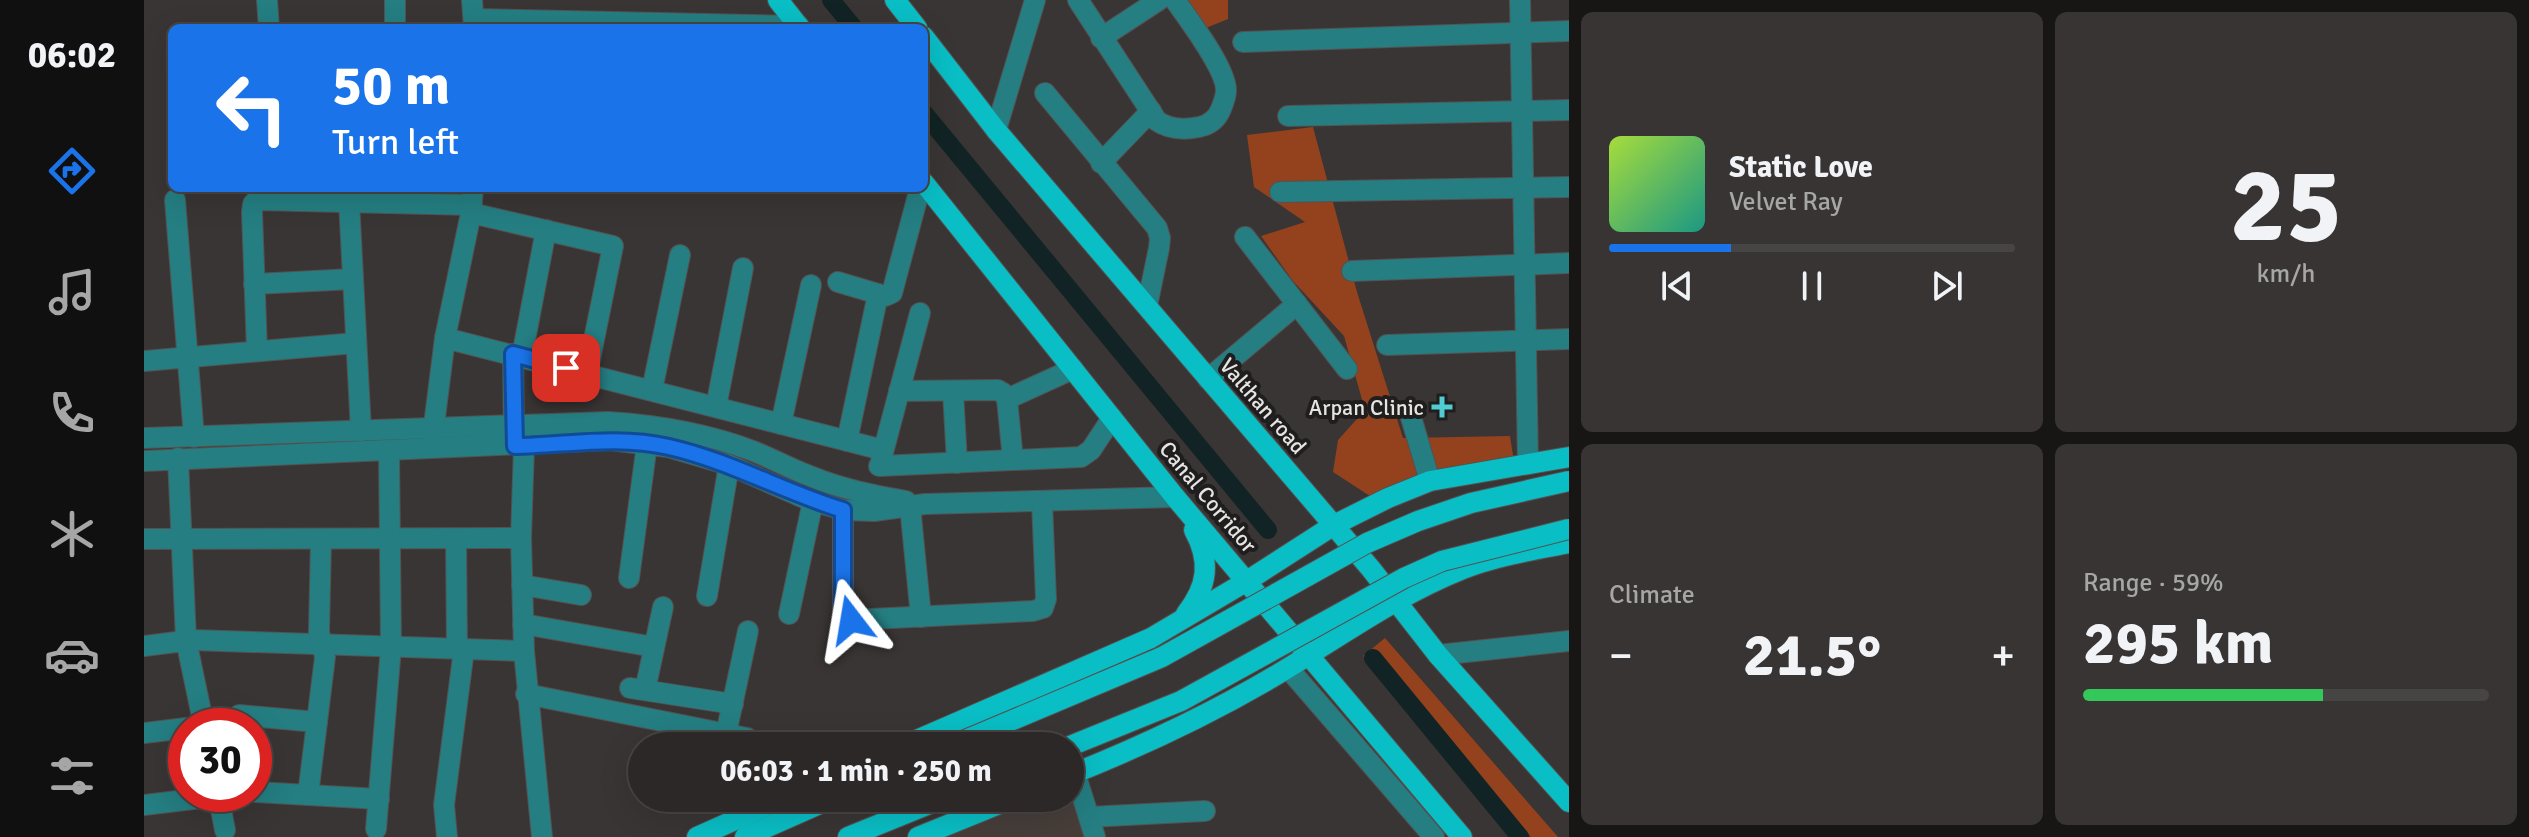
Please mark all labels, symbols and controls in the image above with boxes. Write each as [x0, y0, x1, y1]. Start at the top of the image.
text: 06:02 [28, 33, 116, 78]
text: 50 m [332, 51, 450, 120]
icon: left [200, 56, 304, 160]
text: Turn left [332, 120, 459, 165]
text: 25 [2230, 142, 2342, 270]
icon: directions [44, 143, 100, 199]
text: Static Love [1729, 149, 1873, 186]
text: Velvet Ray [1729, 186, 1843, 218]
text: km/h [2257, 258, 2315, 290]
icon: music [44, 264, 100, 320]
icon: previous [1655, 264, 1699, 308]
icon: pause [1790, 264, 1834, 308]
icon: next [1925, 264, 1969, 308]
pin [532, 334, 600, 402]
icon: arrive [544, 346, 588, 390]
street label: Valthan road [1214, 352, 1312, 460]
icon: phone [44, 385, 100, 441]
place label: Arpan Clinic [1309, 394, 1424, 421]
marker: Arpan Clinic [1431, 396, 1453, 418]
street label: Canal Corridor [1154, 436, 1262, 558]
icon: climate [44, 506, 100, 562]
text: Range · 59% [2083, 567, 2224, 599]
position arrow [809, 578, 893, 662]
text: Climate [1609, 579, 1695, 611]
text: 295 km [2083, 607, 2273, 681]
text: 21.5° [1743, 619, 1881, 693]
icon: car [44, 627, 100, 683]
text: − [1609, 629, 1633, 683]
text: + [1991, 629, 2015, 683]
speed limit sign: 30 [168, 708, 272, 812]
icon: filters [44, 748, 100, 804]
text: 06:03 · 1 min · 250 m [720, 753, 992, 790]

